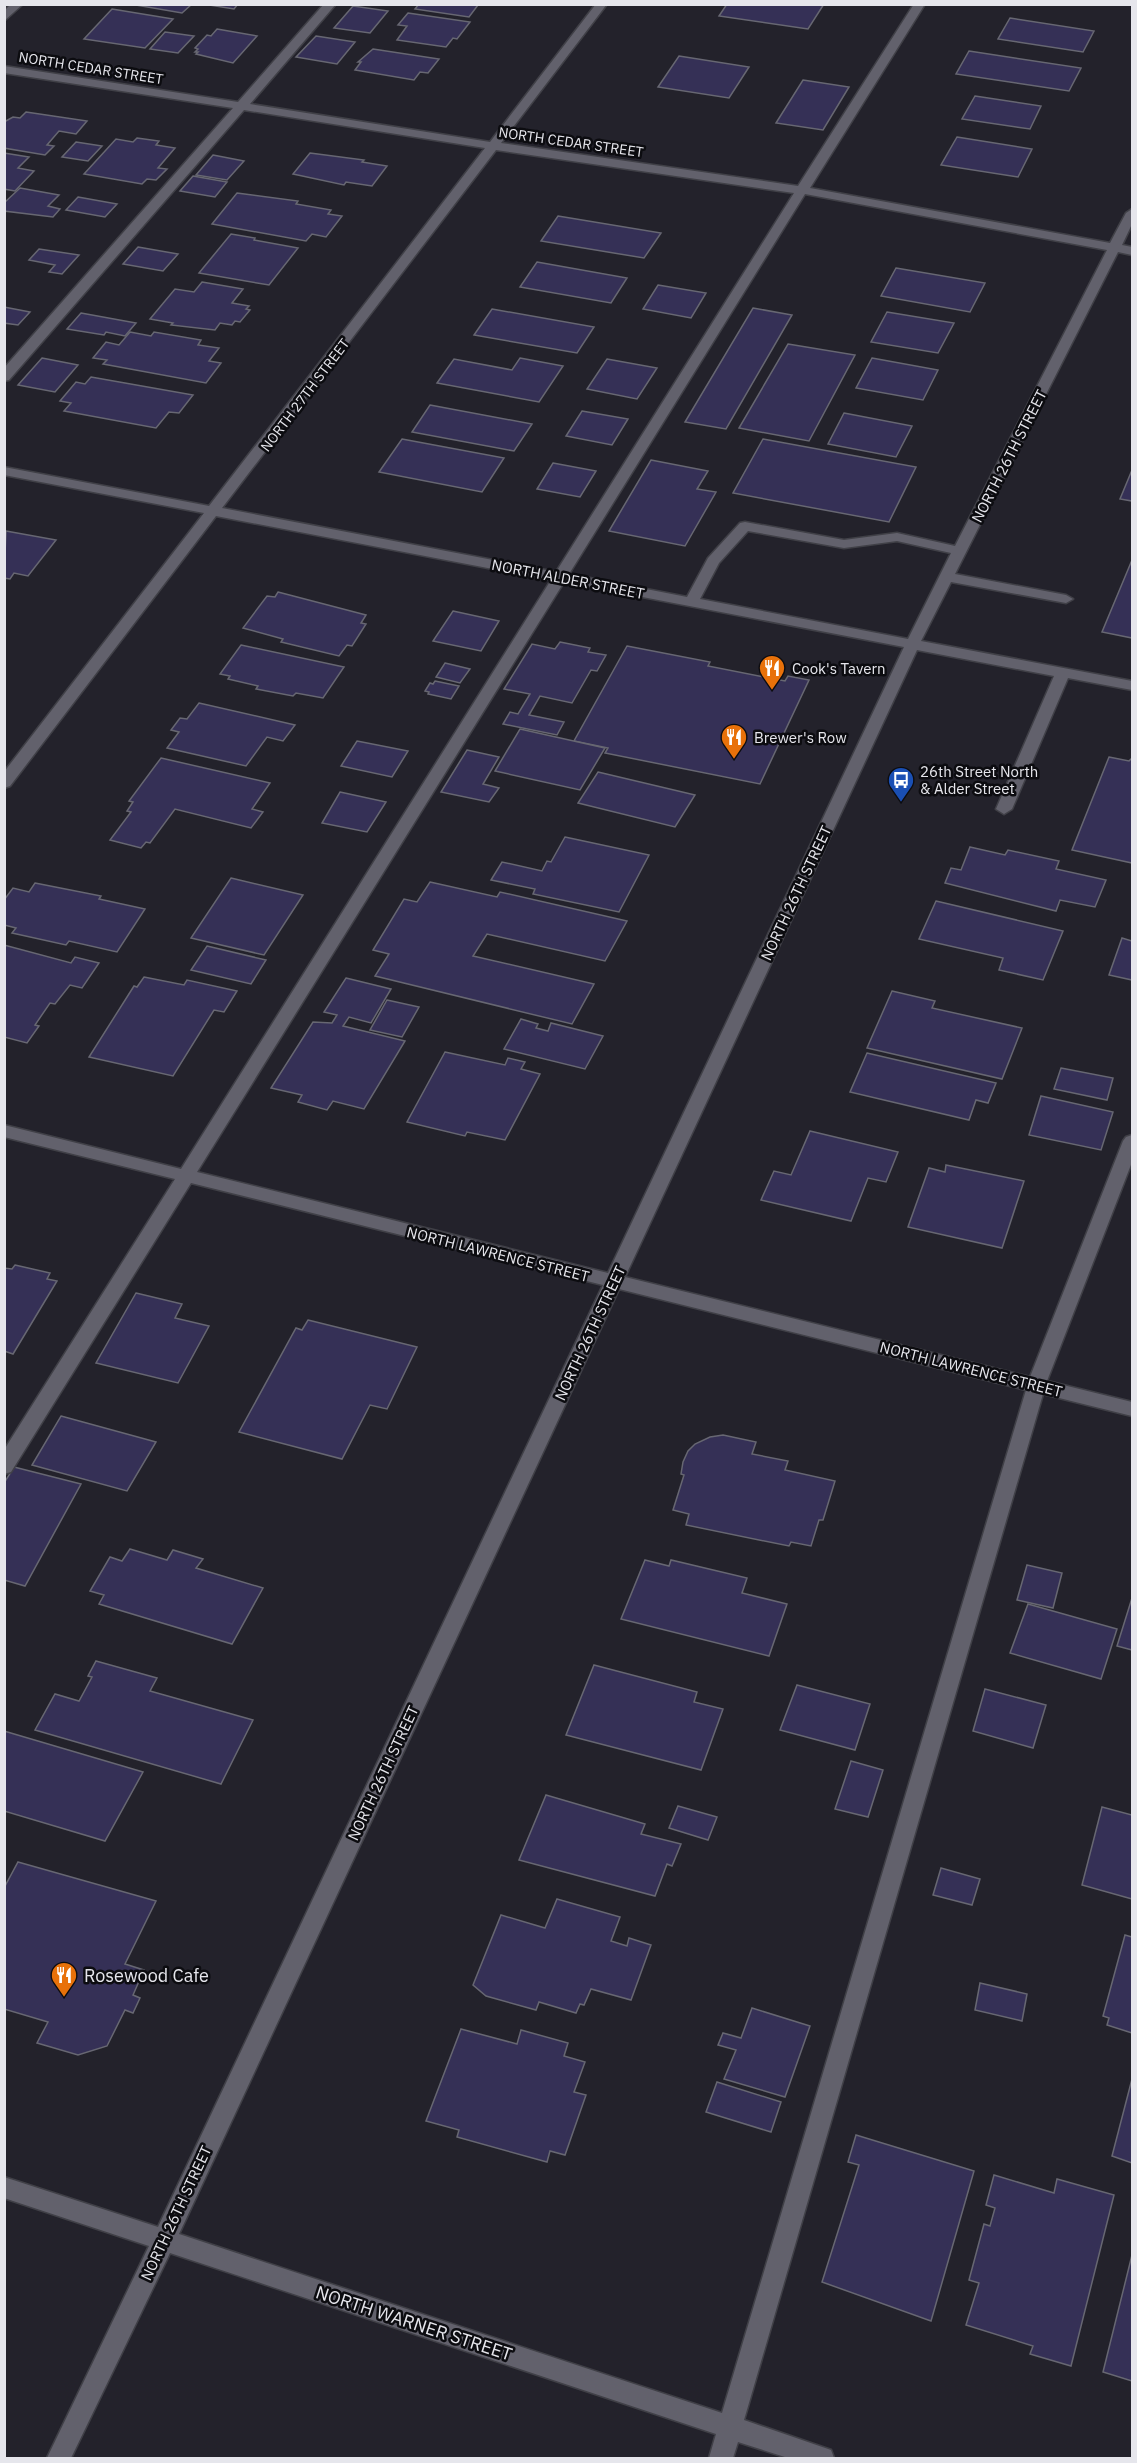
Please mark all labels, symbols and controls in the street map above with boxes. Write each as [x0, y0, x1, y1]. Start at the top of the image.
street label: NORTH CEDAR STREET [17, 48, 165, 88]
street label: NORTH CEDAR STREET [497, 123, 645, 161]
street label: NORTH 27TH STREET [257, 335, 353, 455]
street label: NORTH 26TH STREET [967, 386, 1051, 526]
street label: NORTH ALDER STREET [490, 555, 646, 603]
restaurant icon: Cook's Tavern [757, 653, 787, 691]
place label: Cook's Tavern [792, 659, 885, 678]
restaurant icon: Brewer's Row [719, 722, 749, 760]
place label: Brewer's Row [754, 728, 847, 747]
place label: 26th Street North & Alder Street [920, 762, 1038, 798]
bus stop icon: 26th Street North & Alder Street [886, 765, 916, 803]
street label: NORTH 26TH STREET [756, 822, 836, 963]
street label: NORTH LAWRENCE STREET [405, 1222, 592, 1286]
street label: NORTH 26TH STREET [550, 1262, 630, 1403]
street label: NORTH LAWRENCE STREET [878, 1337, 1065, 1401]
street label: NORTH 26TH STREET [343, 1702, 423, 1843]
restaurant icon: Rosewood Cafe [49, 1960, 79, 1998]
place label: Rosewood Cafe [84, 1964, 209, 1987]
street label: NORTH 26TH STREET [136, 2142, 216, 2283]
street label: NORTH WARNER STREET [313, 2280, 515, 2366]

